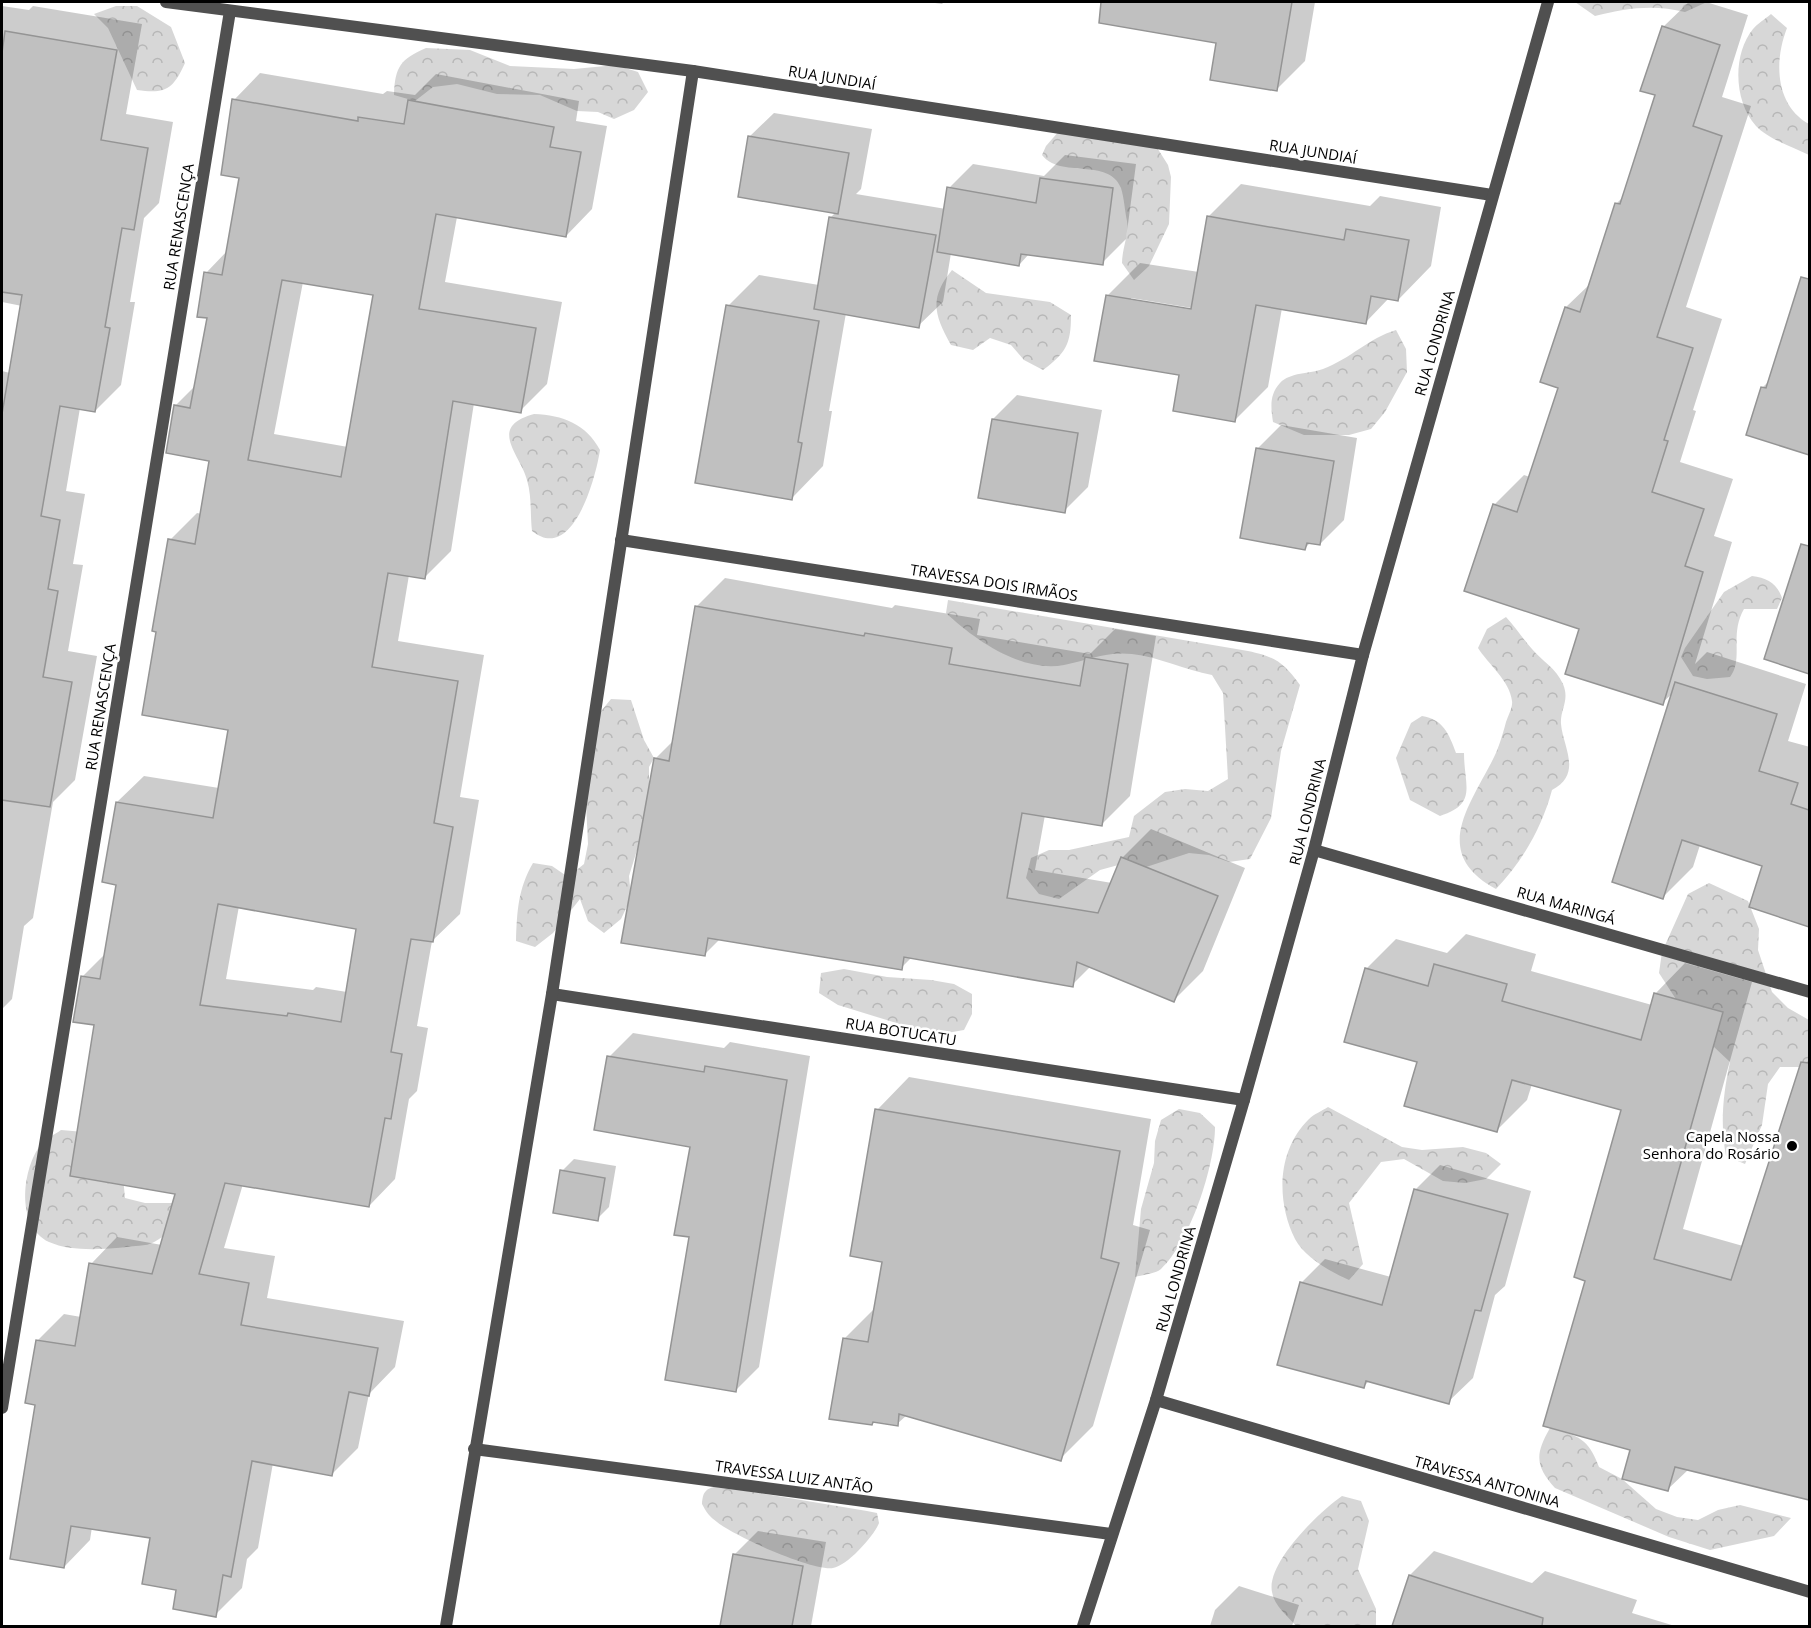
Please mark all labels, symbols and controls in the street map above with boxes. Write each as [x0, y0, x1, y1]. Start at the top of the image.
street label: RUA JUNDIAÍ [787, 60, 878, 94]
street label: RUA JUNDIAÍ [1268, 134, 1359, 168]
street label: RUA RENASCENÇA [158, 161, 198, 292]
street label: RUA LONDRINA [1409, 287, 1459, 398]
street label: TRAVESSA DOIS IRMÃOS [909, 559, 1079, 605]
street label: RUA RENASCENÇA [80, 641, 120, 772]
street label: RUA LONDRINA [1284, 756, 1330, 867]
street label: RUA MARINGÁ [1515, 881, 1618, 929]
street label: RUA BOTUCATU [844, 1012, 958, 1050]
place label: Capela Nossa Senhora do Rosário [1643, 1126, 1780, 1163]
marker: Capela Nossa Senhora do Rosário [1785, 1139, 1799, 1153]
street label: RUA LONDRINA [1150, 1223, 1200, 1334]
street label: TRAVESSA ANTONINA [1412, 1451, 1563, 1512]
street label: TRAVESSA LUIZ ANTÃO [714, 1455, 875, 1497]

